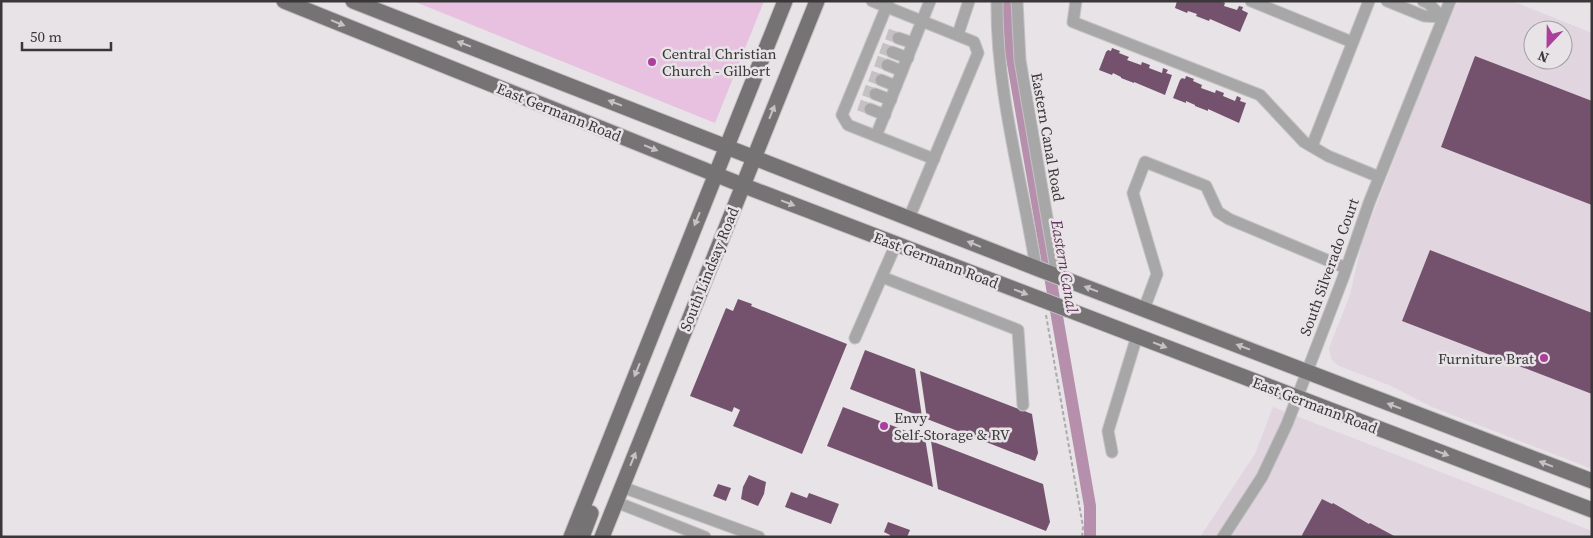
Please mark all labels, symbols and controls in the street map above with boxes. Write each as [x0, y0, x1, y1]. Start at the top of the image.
one-way arrow [331, 19, 345, 27]
scale bar [22, 20, 111, 52]
north arrow [1523, 20, 1573, 70]
text: 50 m [30, 26, 62, 47]
one-way arrow [456, 40, 471, 48]
place label: Central Christian Church - Gilbert [662, 43, 777, 81]
text: N [1535, 46, 1552, 68]
marker: Central Christian Church - Gilbert [646, 56, 658, 68]
street label: Eastern Canal Road [1026, 71, 1070, 203]
street label: East Germann Road [494, 77, 625, 147]
one-way arrow [607, 99, 622, 107]
one-way arrow [768, 104, 776, 119]
one-way arrow [644, 145, 658, 153]
street label: South Silverado Court [1294, 195, 1364, 339]
one-way arrow [781, 199, 796, 207]
street label: South Lindsay Road [675, 203, 744, 334]
one-way arrow [693, 212, 700, 227]
water label: Eastern Canal [1046, 217, 1084, 315]
street label: East Germann Road [870, 226, 1002, 294]
one-way arrow [967, 239, 981, 247]
one-way arrow [1083, 285, 1098, 293]
one-way arrow [1014, 289, 1029, 296]
one-way arrow [1153, 341, 1168, 349]
one-way arrow [1235, 343, 1250, 351]
place label: Furniture Brat [1438, 348, 1534, 369]
marker: Furniture Brat [1538, 352, 1550, 364]
one-way arrow [633, 363, 641, 378]
street label: East Germann Road [1249, 371, 1381, 439]
one-way arrow [1387, 401, 1402, 409]
place label: Envy Self-Storage & RV [894, 407, 1010, 445]
marker: Envy Self-Storage & RV [878, 420, 890, 432]
one-way arrow [1435, 449, 1450, 457]
one-way arrow [630, 452, 638, 466]
one-way arrow [1538, 460, 1553, 468]

